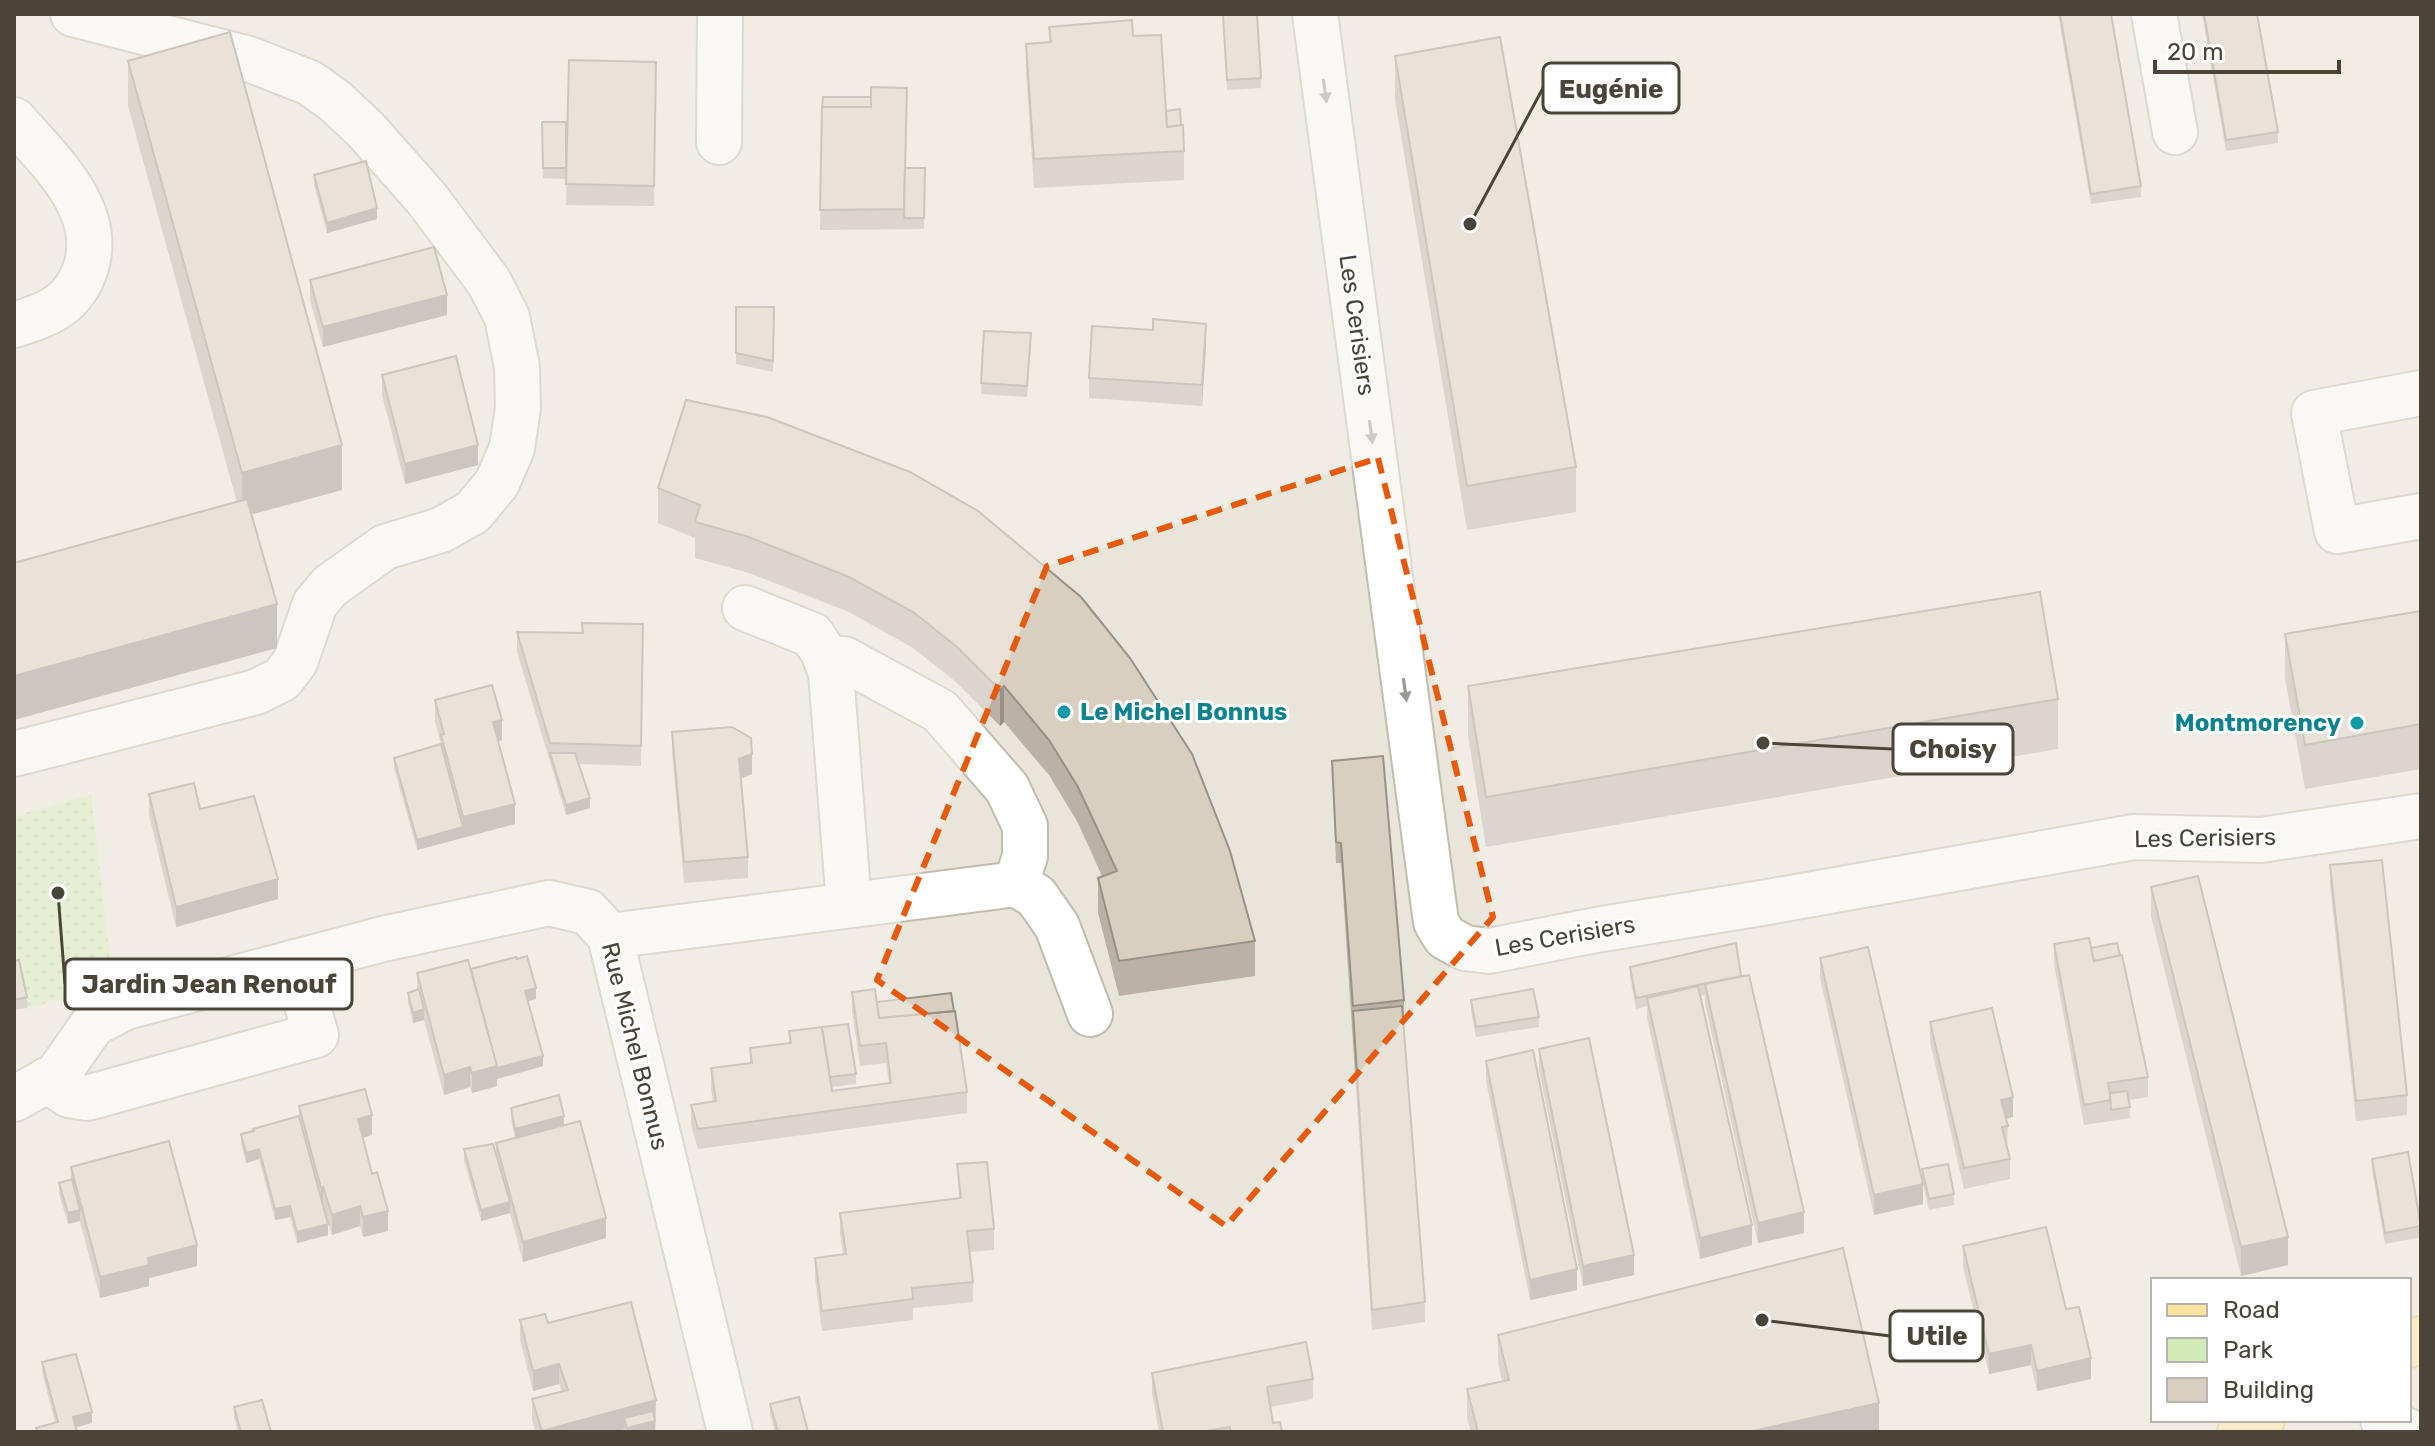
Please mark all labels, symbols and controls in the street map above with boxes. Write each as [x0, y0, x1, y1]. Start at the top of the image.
scale bar [2155, 24, 2339, 74]
text: 20 m [2167, 38, 2224, 66]
callout: Eugénie [1543, 63, 1679, 113]
text: Eugénie [1559, 74, 1663, 105]
one-way arrow [1319, 79, 1332, 104]
street label: Les Cerisiers [1333, 253, 1381, 397]
one-way arrow [1365, 420, 1378, 445]
one-way arrow [1399, 678, 1412, 703]
place label: Le Michel Bonnus [1080, 698, 1287, 726]
marker: Le Michel Bonnus [1055, 703, 1073, 721]
place label: Montmorency [2175, 709, 2341, 737]
marker: Montmorency [2348, 714, 2366, 732]
callout: Choisy [1893, 724, 2013, 774]
text: Choisy [1909, 734, 1997, 765]
street label: Les Cerisiers [2134, 823, 2276, 853]
street label: Les Cerisiers [1493, 910, 1637, 962]
street label: Rue Michel Bonnus [596, 939, 674, 1153]
callout: Jardin Jean Renouf [65, 959, 352, 1009]
text: Jardin Jean Renouf [81, 969, 337, 1000]
legend [2151, 1278, 2411, 1422]
text: Road [2223, 1296, 2280, 1324]
callout: Utile [1890, 1311, 1983, 1361]
text: Utile [1906, 1321, 1968, 1352]
text: Park [2223, 1336, 2274, 1364]
text: Building [2223, 1376, 2314, 1404]

